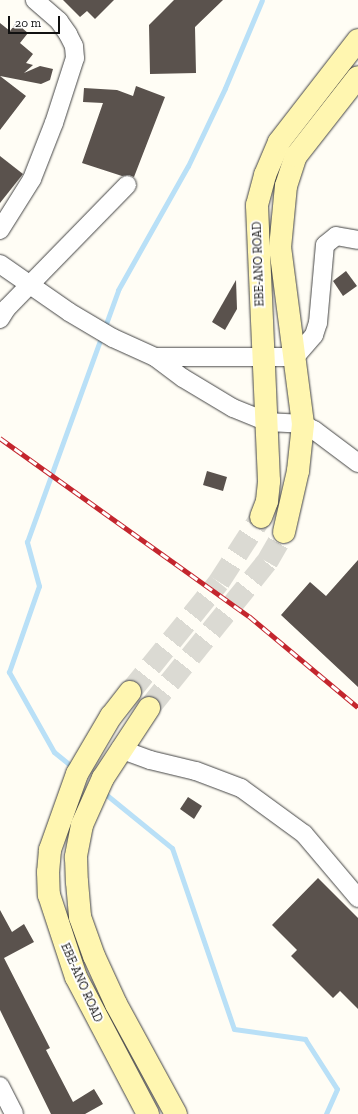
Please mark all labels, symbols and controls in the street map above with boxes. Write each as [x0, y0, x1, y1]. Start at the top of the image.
scale bar [10, 8, 62, 34]
text: 20 m [15, 16, 41, 30]
street label: EBE-ANO ROAD [250, 221, 268, 307]
street label: EBE-ANO ROAD [57, 941, 105, 1025]

